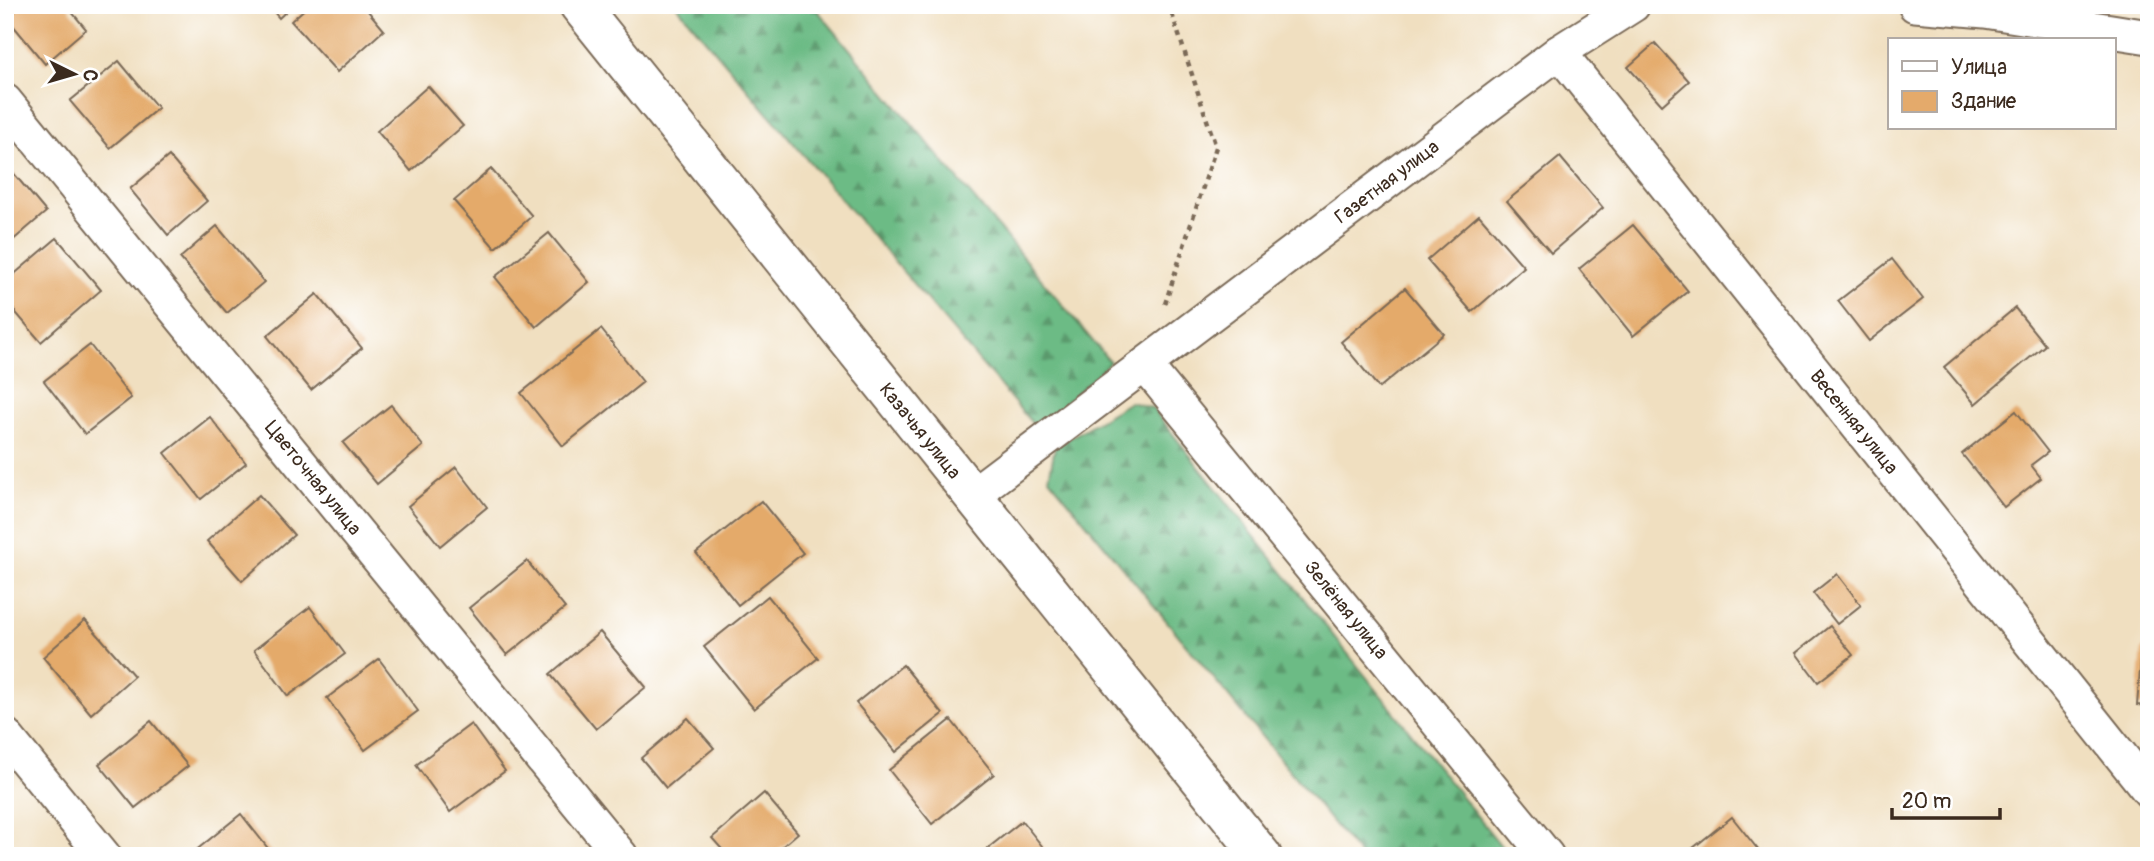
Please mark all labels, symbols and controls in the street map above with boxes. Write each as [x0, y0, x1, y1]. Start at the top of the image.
north arrow [38, 38, 108, 108]
legend [1888, 38, 2116, 130]
text: Улица [1951, 54, 2007, 81]
text: С [77, 69, 102, 83]
text: Здание [1951, 88, 2017, 115]
street label: Газетная улица [1330, 135, 1444, 229]
street label: Весенняя улица [1805, 365, 1904, 479]
street label: Казачья улица [874, 378, 966, 484]
street label: Цветочная улица [260, 416, 367, 540]
street label: Зелёная улица [1299, 556, 1393, 664]
scale bar [1892, 777, 2000, 821]
text: 20 m [1902, 788, 1951, 815]

